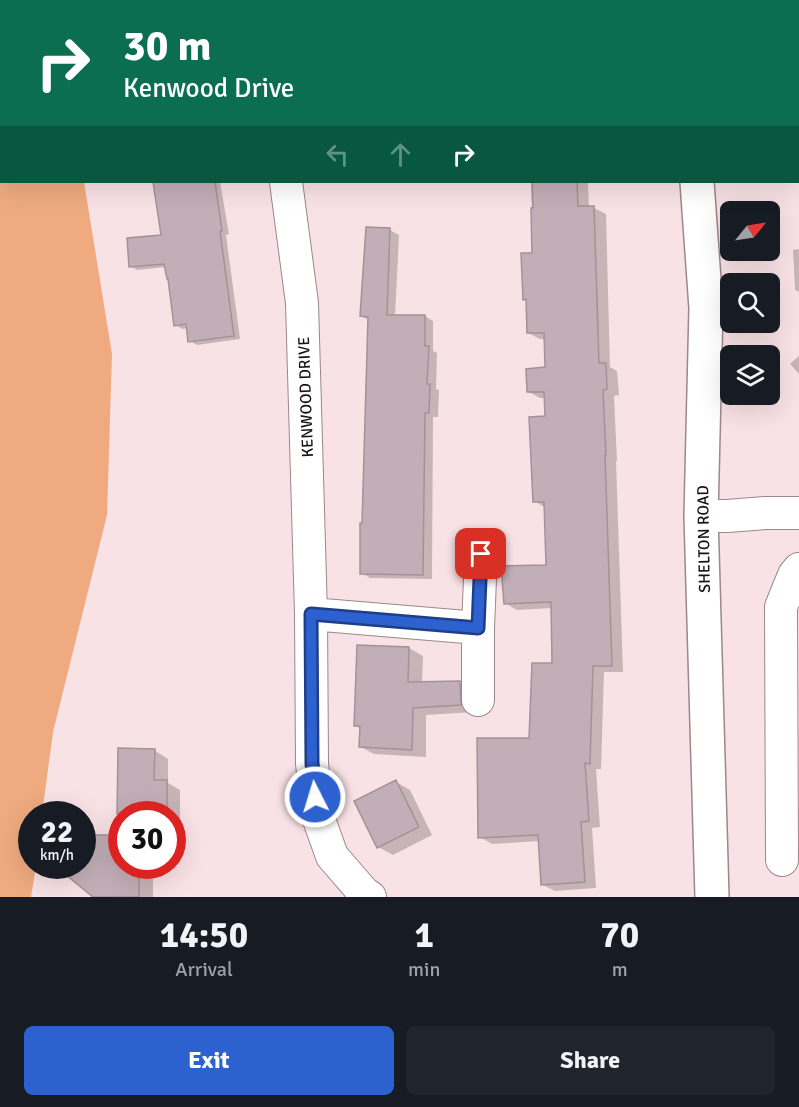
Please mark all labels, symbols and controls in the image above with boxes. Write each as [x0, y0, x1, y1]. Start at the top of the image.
text: 30 m [123, 21, 212, 72]
icon: right [24, 24, 102, 102]
text: Kenwood Drive [123, 72, 294, 105]
icon: left [321, 138, 354, 171]
icon: ahead [384, 138, 417, 171]
icon: right [447, 138, 480, 171]
north arrow [720, 201, 780, 261]
map controls [720, 201, 780, 405]
button: search [720, 273, 780, 333]
street label: KENWOOD DRIVE [294, 336, 318, 458]
button: layers [720, 345, 780, 405]
street label: SHELTON ROAD [693, 485, 715, 593]
pin [455, 528, 506, 579]
icon: arrive [464, 537, 497, 570]
position arrow [283, 765, 347, 829]
speed limit sign: 30 [108, 801, 186, 879]
text: 22 [41, 814, 73, 851]
text: km/h [40, 846, 74, 864]
text: 14:50 [160, 913, 248, 958]
text: 1 [415, 913, 434, 958]
text: 70 [600, 913, 639, 958]
text: Arrival [175, 957, 233, 982]
text: min [408, 957, 440, 982]
text: m [612, 957, 628, 982]
button: Exit [24, 1026, 394, 1095]
button: Share [406, 1026, 775, 1095]

